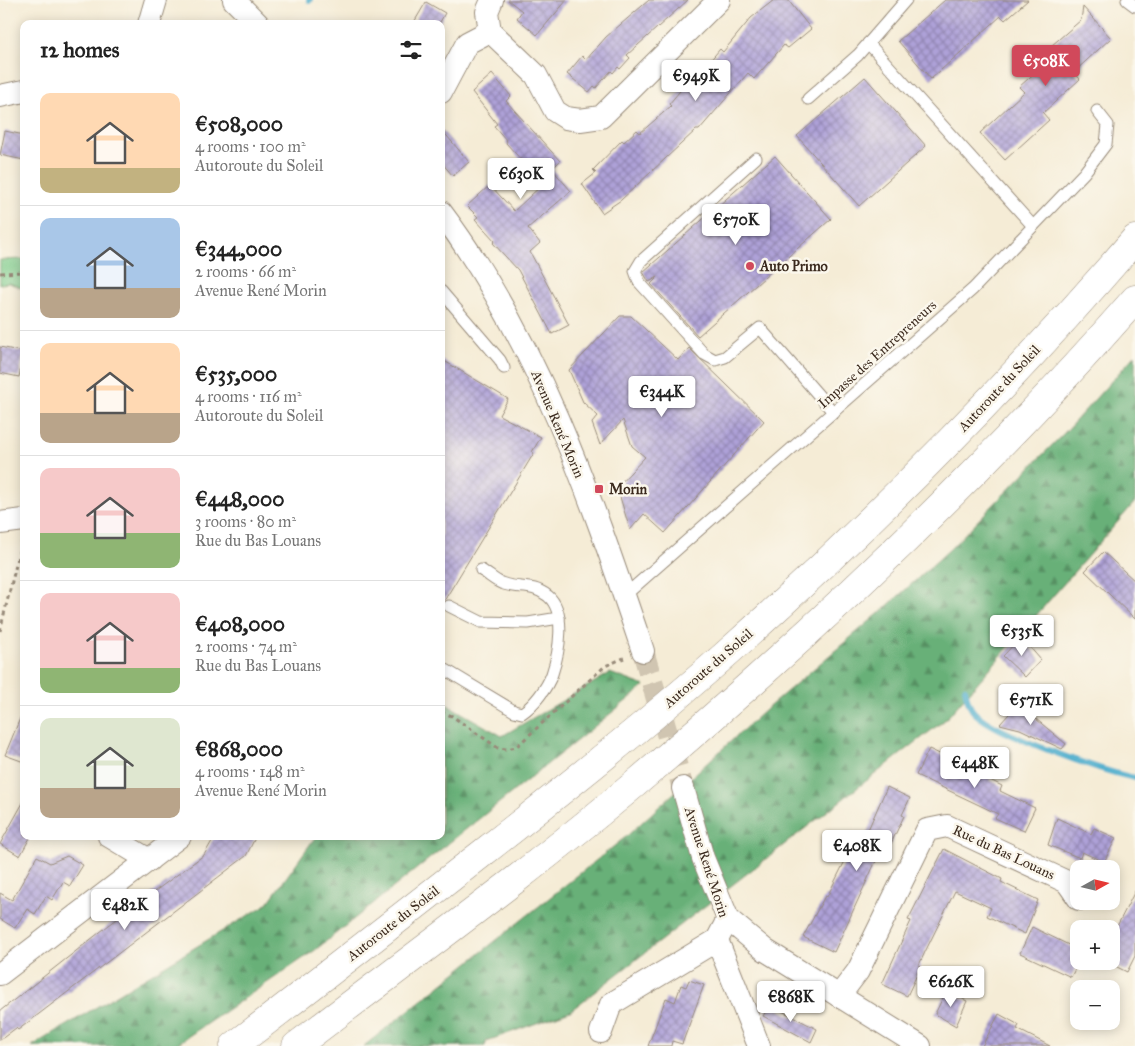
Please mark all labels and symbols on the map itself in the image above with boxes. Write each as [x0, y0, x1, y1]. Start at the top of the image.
pin: €508K [1011, 44, 1081, 87]
pin: €949K [661, 59, 731, 102]
pin: €630K [486, 158, 556, 200]
pin: €570K [701, 204, 771, 246]
place label: Auto Primo [759, 258, 828, 275]
marker: Auto Primo [744, 260, 756, 272]
street label: Impasse des Entrepreneurs [815, 297, 940, 412]
street label: Autoroute du Soleil [954, 341, 1044, 436]
street label: Avenue René Morin [527, 367, 588, 481]
pin: €344K [627, 376, 697, 418]
place label: Morin [609, 481, 647, 498]
marker: Morin [593, 483, 605, 495]
pin: €535K [987, 614, 1057, 657]
street label: Autoroute du Soleil [660, 625, 756, 712]
pin: €571K [996, 684, 1066, 726]
pin: €448K [940, 746, 1010, 789]
street label: Avenue René Morin [680, 804, 733, 920]
street label: Rue du Bas Louans [950, 821, 1057, 883]
pin: €408K [822, 830, 892, 872]
north arrow [1070, 860, 1120, 910]
street label: Autoroute du Soleil [343, 882, 443, 965]
pin: €482K [90, 888, 160, 931]
pin: €626K [916, 966, 986, 1008]
pin: €868K [756, 980, 826, 1023]

